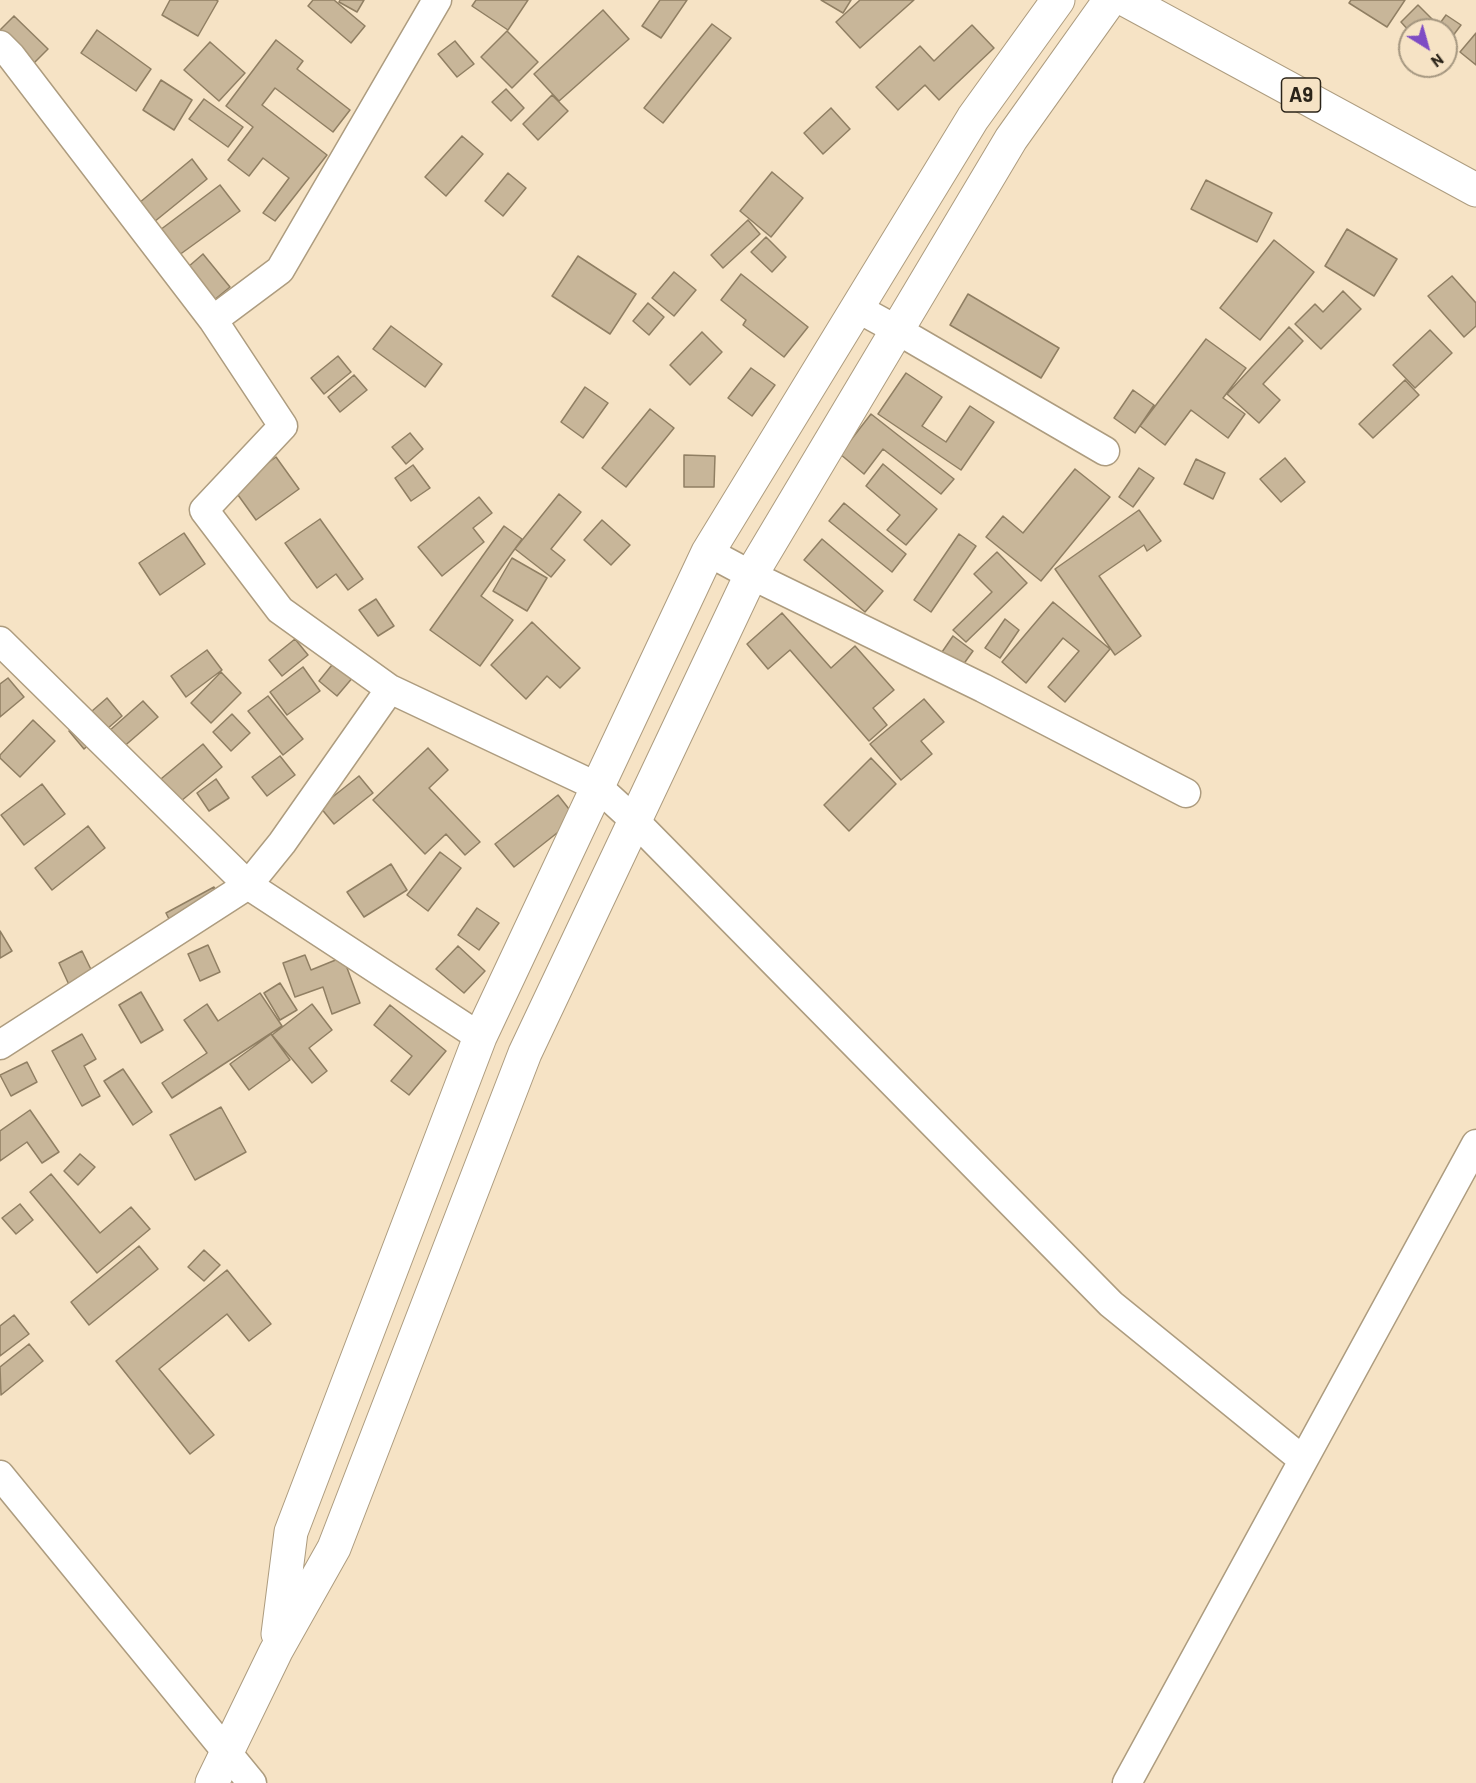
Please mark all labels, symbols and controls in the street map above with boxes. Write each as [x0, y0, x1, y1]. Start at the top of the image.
north arrow [1398, 18, 1458, 78]
text: N [1428, 50, 1448, 72]
road number: A9 [1282, 78, 1320, 112]

